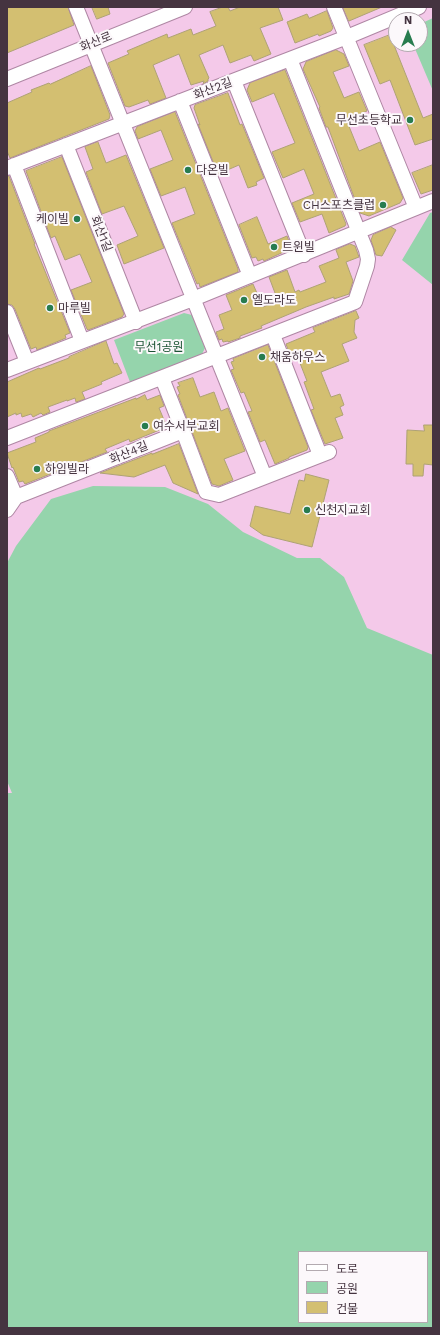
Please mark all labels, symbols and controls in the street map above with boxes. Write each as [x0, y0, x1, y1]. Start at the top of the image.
north arrow [388, 12, 428, 52]
text: N [404, 14, 412, 27]
street label: 화산로 [78, 29, 114, 55]
street label: 화산2길 [192, 75, 234, 103]
place label: 무선초등학교 [336, 113, 402, 127]
marker: 무선초등학교 [405, 115, 415, 125]
place label: 다온빌 [196, 163, 229, 177]
marker: 다온빌 [183, 165, 193, 175]
place label: CH스포츠클럽 [303, 198, 375, 212]
marker: CH스포츠클럽 [378, 200, 388, 210]
place label: 케이빌 [36, 212, 69, 226]
marker: 케이빌 [72, 214, 82, 224]
street label: 화산1길 [87, 214, 115, 254]
place label: 트윈빌 [282, 240, 315, 254]
marker: 트윈빌 [269, 242, 279, 252]
place label: 엘도라도 [252, 293, 296, 307]
marker: 엘도라도 [239, 295, 249, 305]
place label: 마루빌 [58, 301, 91, 315]
marker: 마루빌 [45, 303, 55, 313]
park label: 무선1공원 [135, 340, 183, 354]
place label: 채움하우스 [270, 350, 325, 364]
marker: 채움하우스 [257, 352, 267, 362]
place label: 여수서부교회 [153, 419, 219, 433]
marker: 여수서부교회 [140, 421, 150, 431]
street label: 화산4길 [108, 439, 150, 467]
place label: 하임빌라 [45, 462, 89, 476]
marker: 하임빌라 [32, 464, 42, 474]
place label: 신천지교회 [315, 503, 370, 517]
marker: 신천지교회 [302, 505, 312, 515]
legend [298, 1251, 428, 1323]
text: 도로 [336, 1262, 358, 1276]
text: 공원 [336, 1282, 358, 1296]
text: 건물 [336, 1302, 358, 1316]

